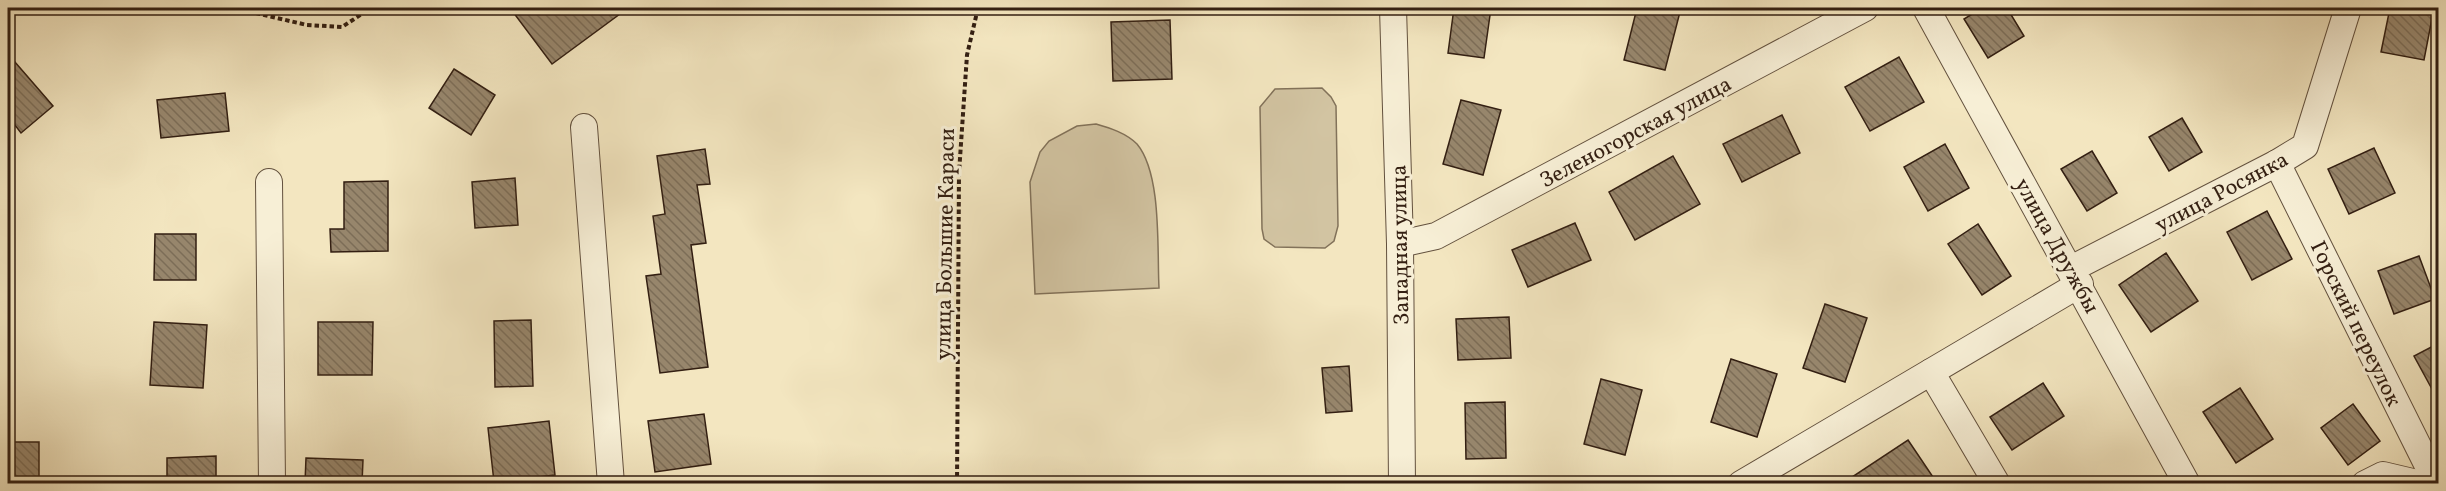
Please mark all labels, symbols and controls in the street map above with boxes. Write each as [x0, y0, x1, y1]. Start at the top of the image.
street label: Зеленогорская улица [1535, 69, 1738, 197]
street label: улица Большие Караси [929, 128, 964, 360]
street label: улица Росянка [2150, 145, 2294, 241]
street label: Западная улица [1385, 164, 1418, 325]
street label: улица Дружбы [2006, 173, 2106, 320]
street label: Горский переулок [2301, 236, 2408, 412]

